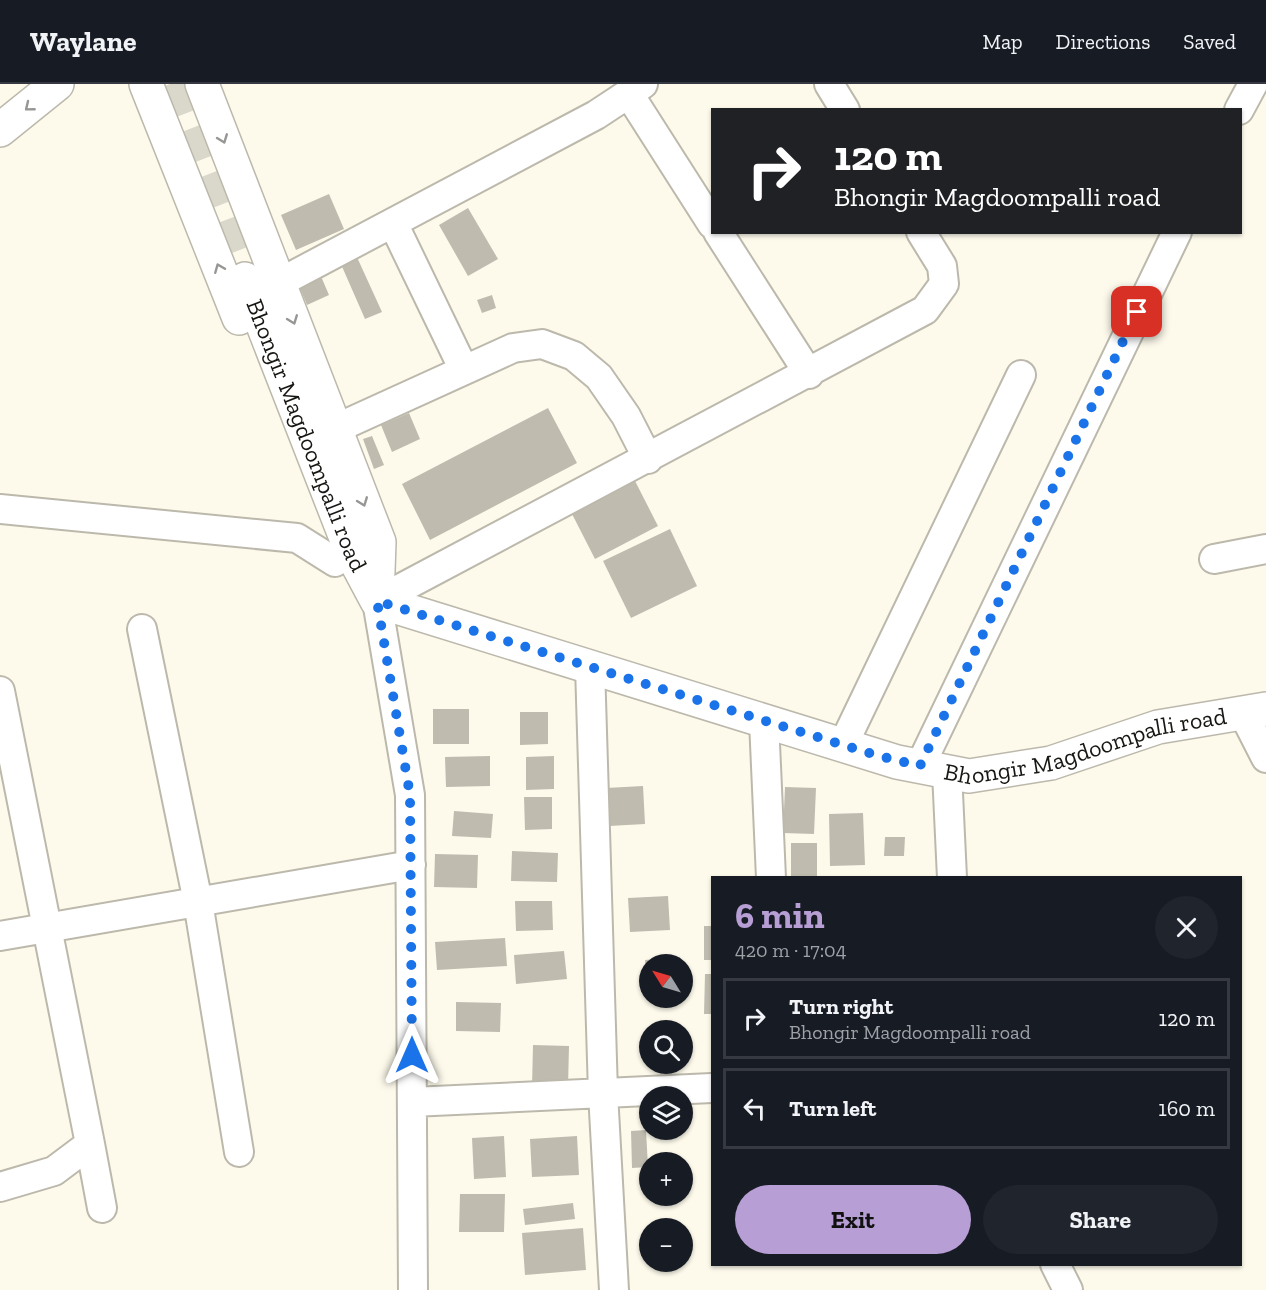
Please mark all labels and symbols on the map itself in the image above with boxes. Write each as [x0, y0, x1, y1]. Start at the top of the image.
one-way arrow [25, 100, 36, 111]
one-way arrow [216, 132, 228, 143]
one-way arrow [214, 263, 226, 274]
pin [1111, 286, 1162, 337]
street label: Bhongir Magdoompalli road [240, 295, 374, 576]
one-way arrow [286, 314, 298, 325]
one-way arrow [356, 497, 369, 507]
street label: Bhongir Magdoompalli road [942, 701, 1229, 790]
north arrow [639, 954, 693, 1008]
position arrow [380, 1023, 444, 1087]

